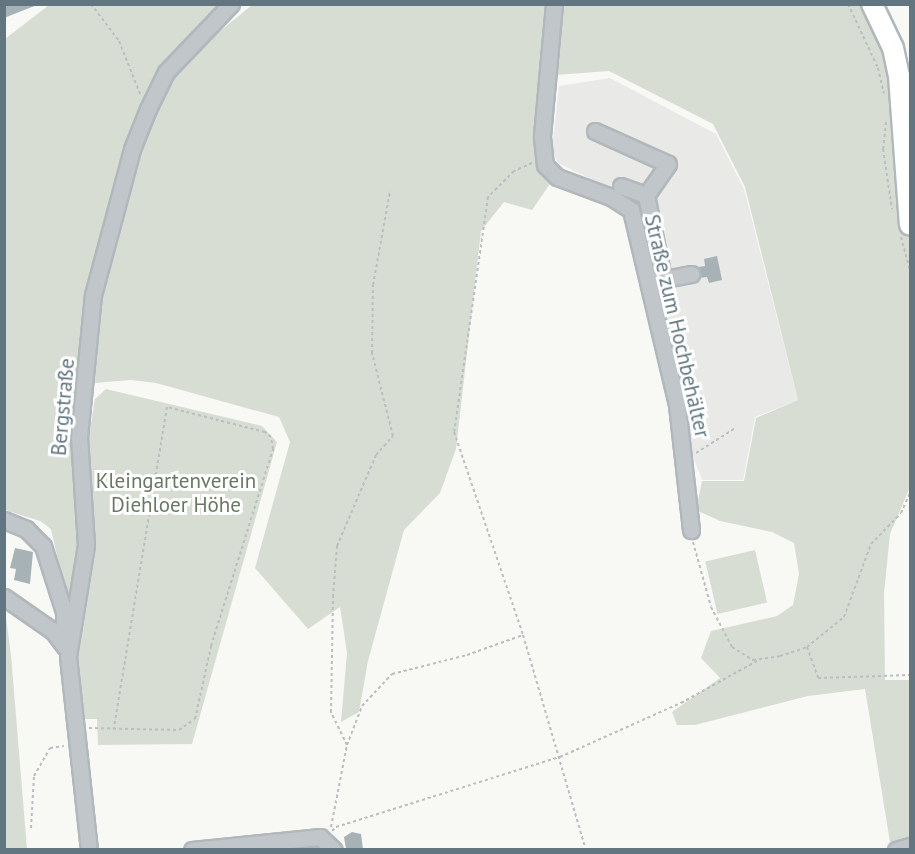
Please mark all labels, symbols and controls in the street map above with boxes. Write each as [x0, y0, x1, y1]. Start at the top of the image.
street label: Straße zum Hochbehälter [639, 212, 715, 440]
street label: Bergstraße [46, 357, 80, 457]
park label: Kleingartenverein Diehloer Höhe [96, 468, 256, 518]

